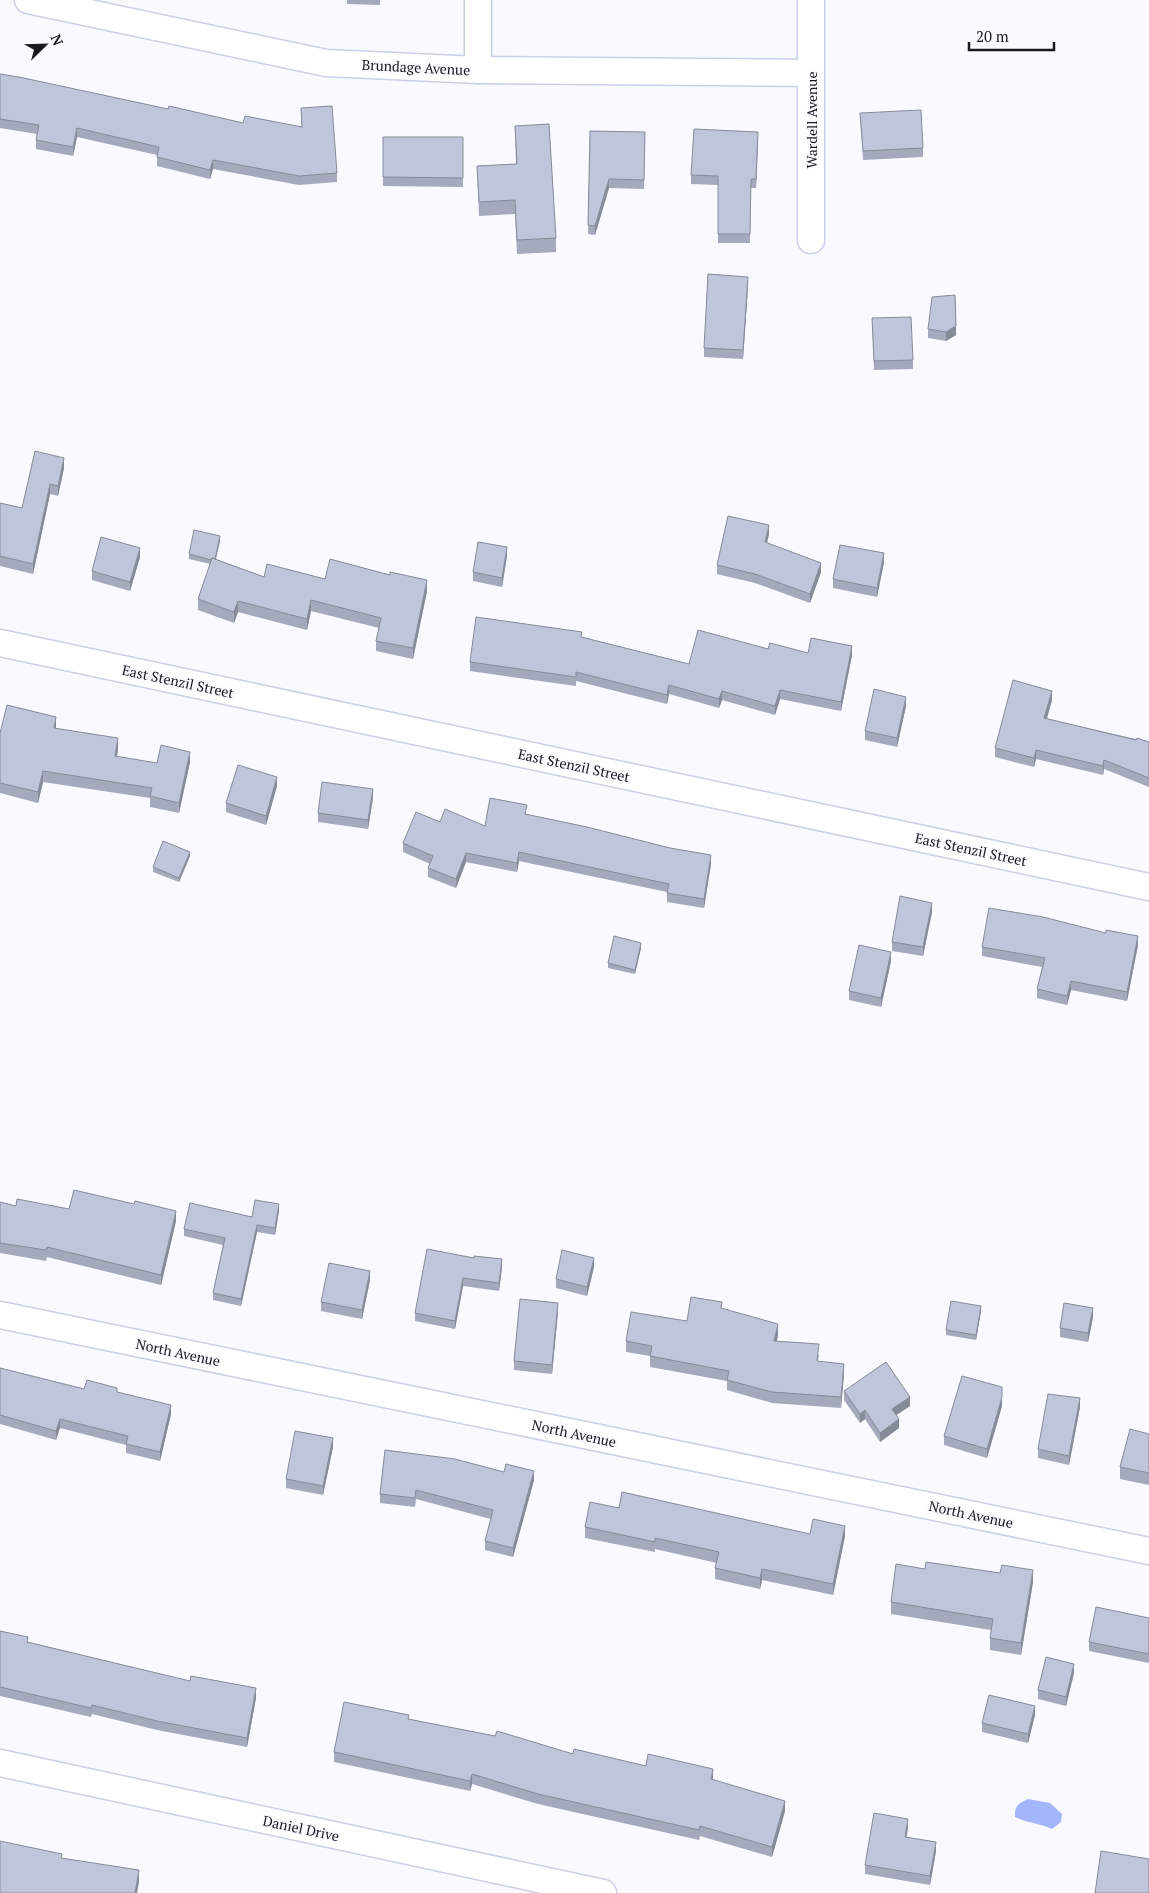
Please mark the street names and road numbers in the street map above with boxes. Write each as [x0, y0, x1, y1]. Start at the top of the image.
street label: Brundage Avenue [361, 55, 471, 79]
street label: Wardell Avenue [802, 72, 821, 168]
street label: East Stenzil Street [120, 660, 236, 702]
street label: East Stenzil Street [516, 744, 632, 786]
street label: East Stenzil Street [913, 828, 1029, 870]
street label: North Avenue [134, 1334, 222, 1370]
street label: North Avenue [530, 1415, 618, 1451]
street label: North Avenue [927, 1496, 1015, 1532]
street label: Daniel Drive [261, 1811, 341, 1845]

